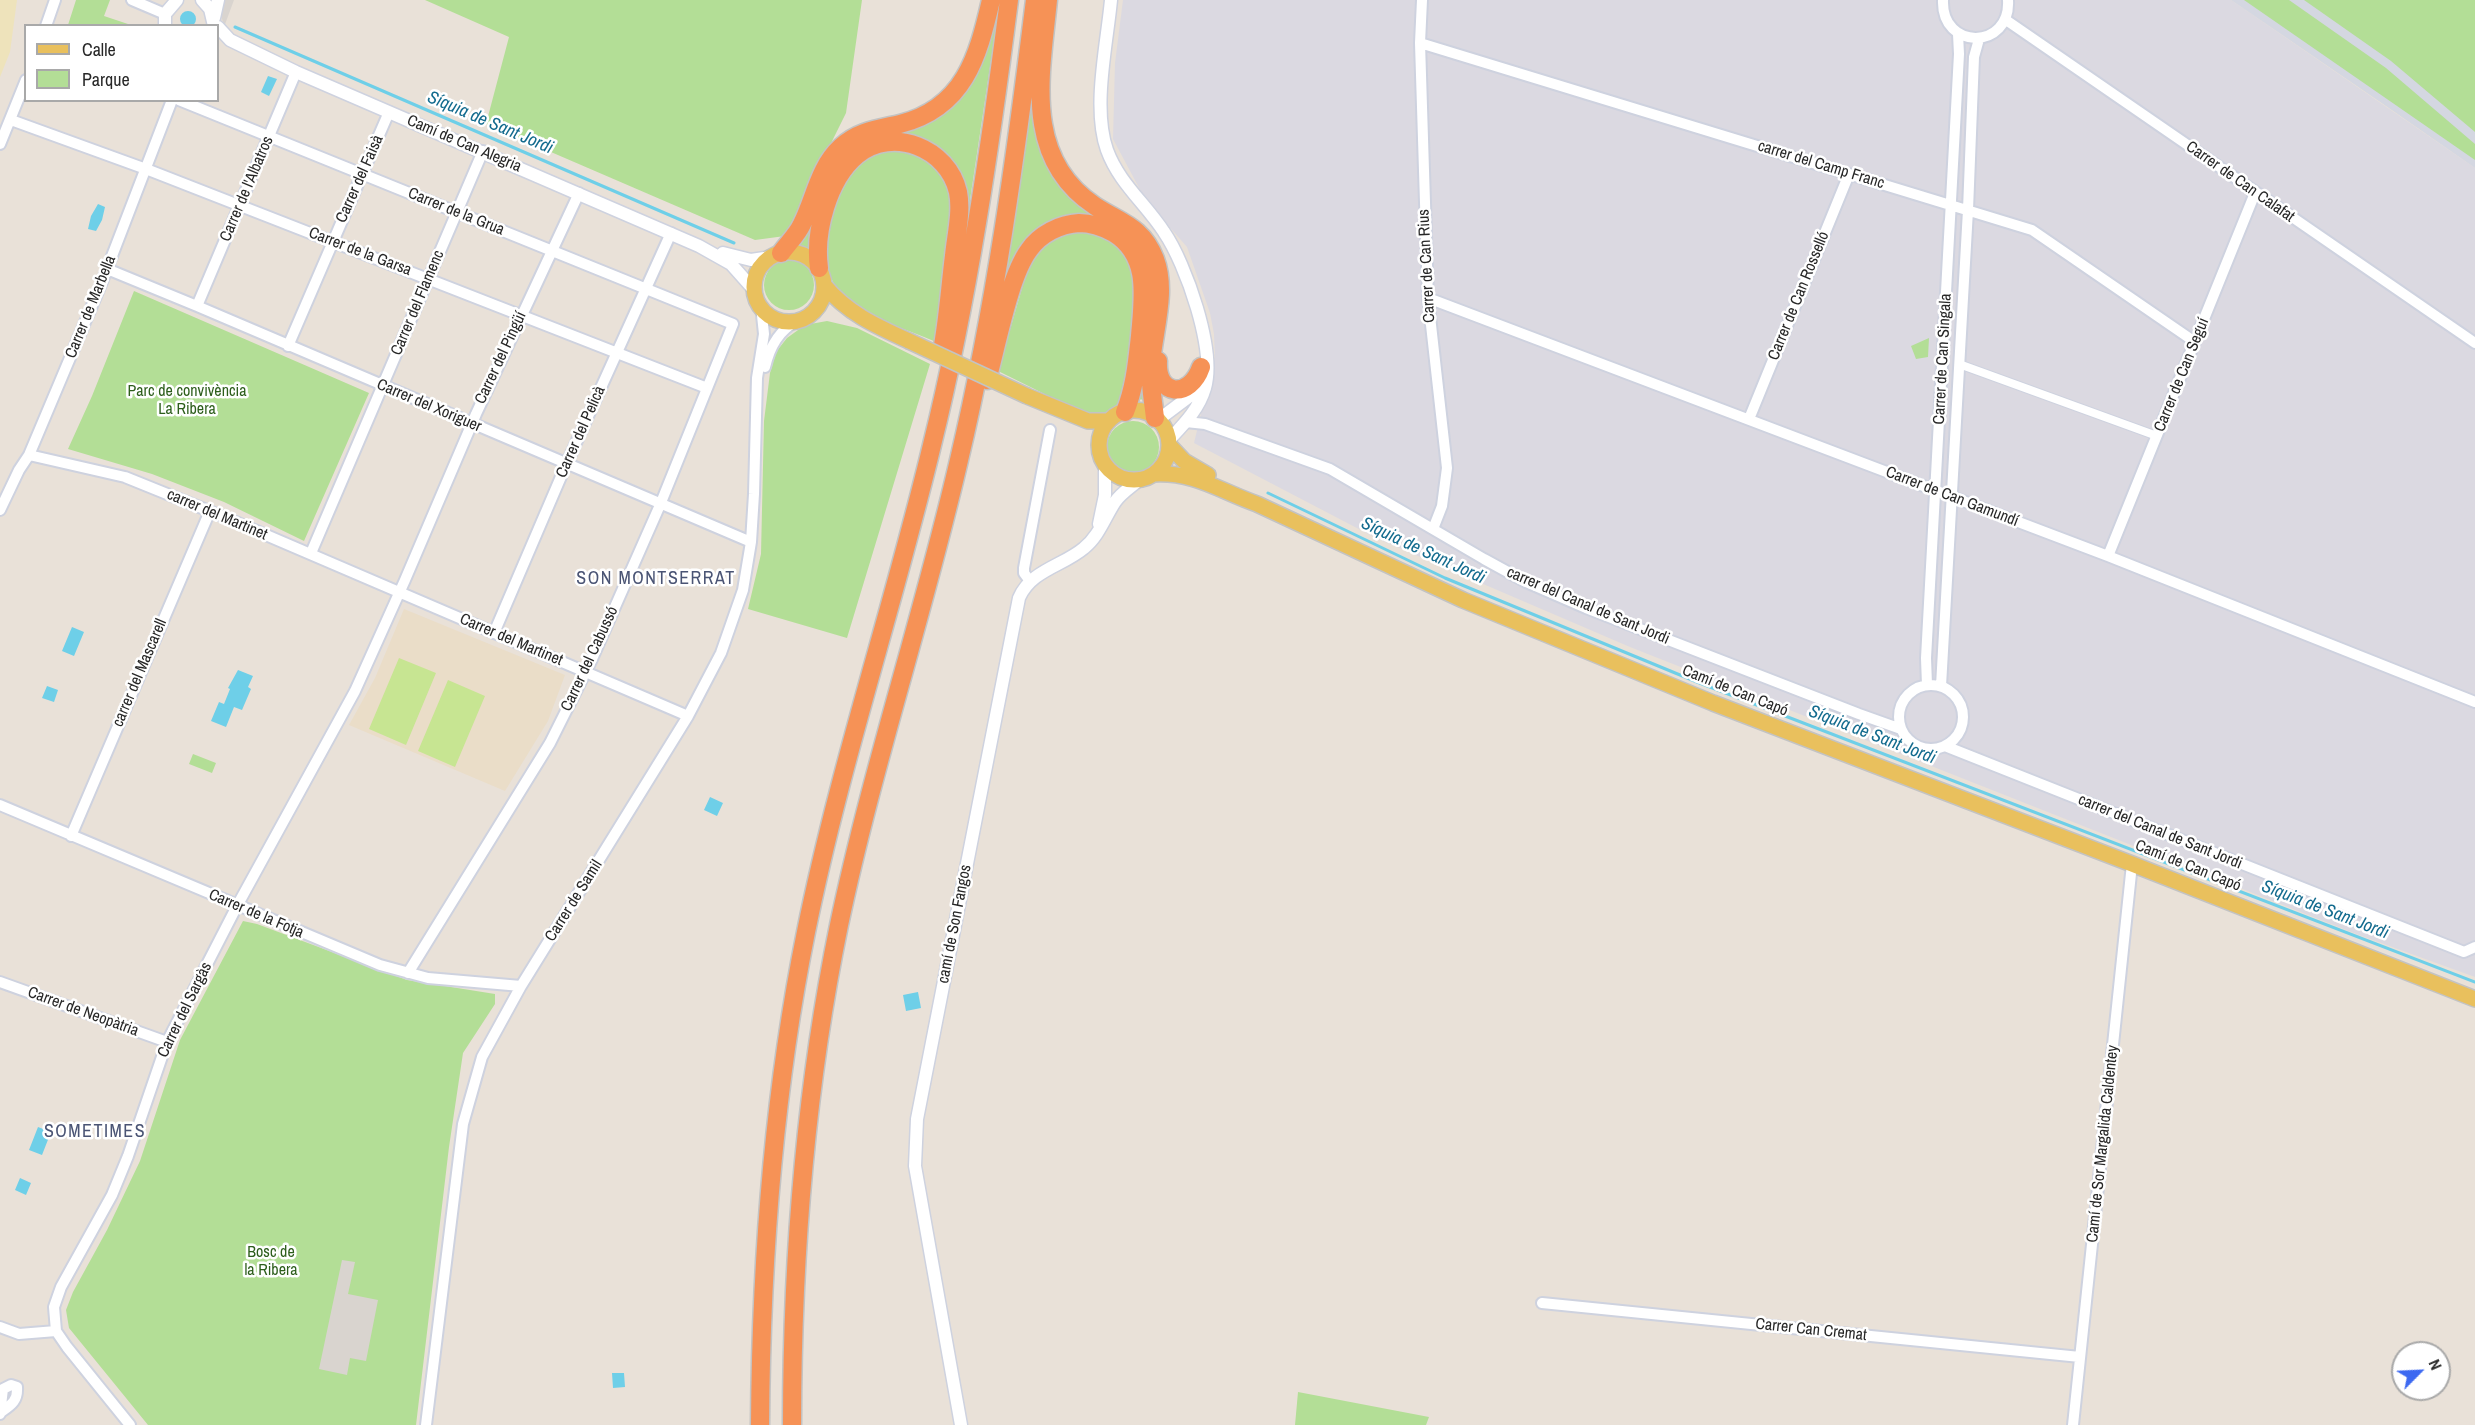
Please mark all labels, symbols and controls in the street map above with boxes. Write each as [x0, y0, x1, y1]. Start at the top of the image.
legend [24, 24, 219, 102]
text: Calle [82, 37, 116, 62]
text: Parque [82, 67, 130, 92]
water label: Síquia de Sant Jordi [424, 87, 556, 159]
street label: Camí de Can Alegria [404, 111, 524, 177]
street label: Carrer del Faisà [332, 132, 388, 226]
street label: Carrer de l'Albatros [216, 133, 278, 245]
street label: carrer del Camp Franc [1755, 137, 1887, 193]
street label: Carrer de Can Calafat [2182, 137, 2298, 227]
street label: Carrer de la Grua [405, 184, 507, 240]
street label: Carrer de Can Rius [1414, 209, 1440, 323]
street label: Carrer de la Garsa [306, 224, 414, 280]
street label: Carrer de Can Rosselló [1764, 229, 1834, 363]
street label: Carrer del Flamenc [387, 248, 449, 358]
street label: Carrer de Marbella [62, 253, 120, 361]
street label: Carrer de Can Singala [1930, 293, 1956, 425]
street label: Carrer del Pingüí [471, 309, 531, 407]
street label: Carrer de Can Seguí [2150, 315, 2214, 435]
street label: Carrer del Xoriguer [374, 375, 484, 437]
park label: Parc de convivència La Ribera [128, 382, 246, 420]
street label: Carrer del Pelicà [552, 383, 610, 481]
street label: Carrer de Can Gamundí [1883, 463, 2021, 531]
street label: carrer del Martinet [164, 485, 270, 545]
water label: Síquia de Sant Jordi [1357, 513, 1489, 589]
street label: carrer del Canal de Sant Jordi [1504, 563, 1672, 649]
district label: SON MONTSERRAT [576, 568, 736, 590]
street label: Carrer del Cabussó [557, 603, 623, 715]
street label: Carrer del Martinet [457, 610, 565, 670]
street label: carrer del Mascarell [109, 616, 171, 730]
street label: Camí de Can Capó [1679, 661, 1791, 721]
water label: Síquia de Sant Jordi [1805, 701, 1939, 769]
street label: carrer del Canal de Sant Jordi [2075, 790, 2245, 874]
street label: Camí de Can Capó [2132, 836, 2244, 896]
street label: Carrer de Samil [541, 857, 607, 945]
street label: camí de Son Fangos [934, 863, 976, 985]
water label: Síquia de Sant Jordi [2258, 876, 2392, 944]
street label: Carrer de la Fotja [206, 885, 306, 943]
street label: Carrer del Sargàs [154, 959, 216, 1061]
street label: Carrer de Neopàtria [25, 983, 141, 1041]
street label: Camí de Sor Margalida Caldentey [2083, 1044, 2123, 1244]
district label: SOMETIMES [44, 1121, 146, 1143]
park label: Bosc de la Ribera [244, 1243, 298, 1281]
street label: Carrer Can Cremat [1755, 1315, 1867, 1345]
north arrow [2391, 1341, 2451, 1401]
text: N [2424, 1356, 2448, 1373]

